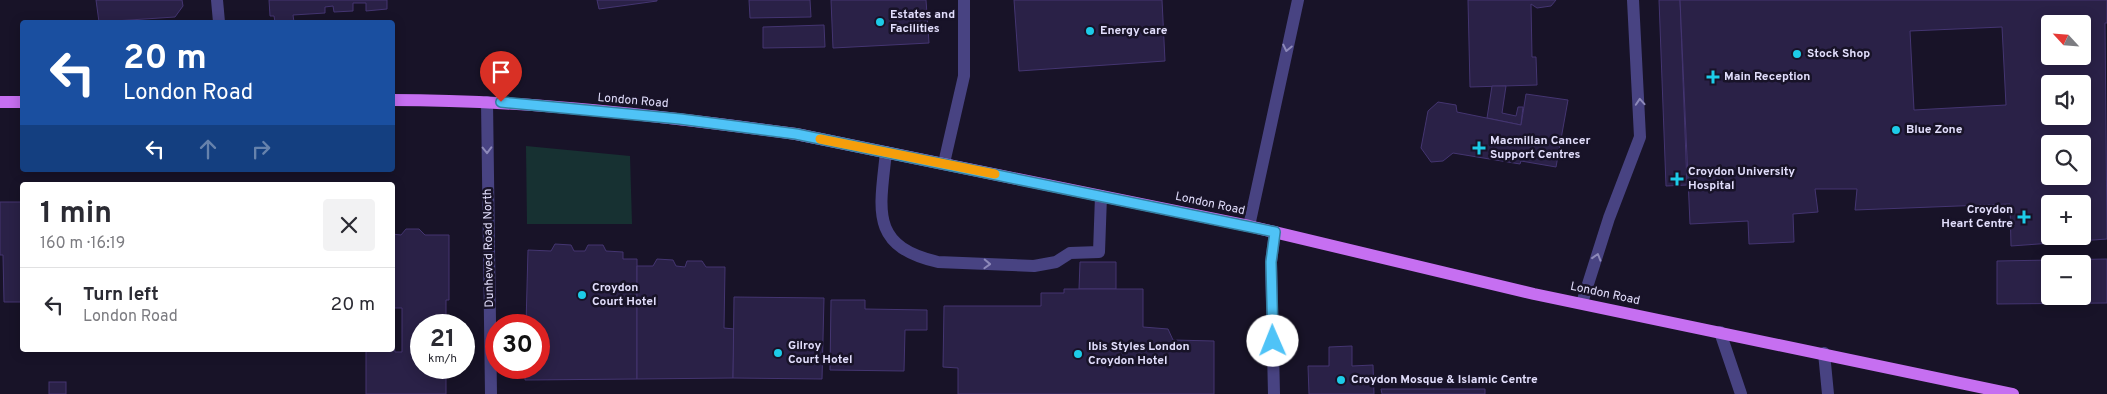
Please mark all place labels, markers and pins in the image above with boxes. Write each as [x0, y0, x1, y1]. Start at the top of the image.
place label: Estates and Facilities [890, 7, 955, 37]
marker: Estates and Facilities [874, 16, 886, 28]
place label: Energy care [1100, 23, 1168, 39]
marker: Energy care [1084, 25, 1096, 37]
place label: Stock Shop [1807, 46, 1870, 62]
marker: Stock Shop [1791, 48, 1803, 60]
pin [480, 51, 522, 102]
place label: Main Reception [1724, 69, 1810, 85]
marker: Main Reception [1706, 70, 1720, 84]
place label: Blue Zone [1906, 122, 1963, 138]
marker: Blue Zone [1890, 124, 1902, 136]
place label: Macmillan Cancer Support Centres [1490, 133, 1590, 163]
marker: Macmillan Cancer Support Centres [1472, 141, 1486, 155]
place label: Croydon University Hospital [1688, 164, 1795, 194]
marker: Croydon University Hospital [1670, 172, 1684, 186]
place label: Croydon Heart Centre [1941, 202, 2013, 232]
marker: Croydon Heart Centre [2017, 210, 2031, 224]
place label: Croydon Court Hotel [592, 280, 656, 310]
marker: Croydon Court Hotel [576, 289, 588, 301]
place label: Gilroy Court Hotel [788, 338, 852, 368]
place label: Ibis Styles London Croydon Hotel [1088, 339, 1190, 369]
marker: Gilroy Court Hotel [772, 347, 784, 359]
marker: Ibis Styles London Croydon Hotel [1072, 348, 1084, 360]
place label: Croydon Mosque & Islamic Centre [1351, 372, 1538, 388]
marker: Croydon Mosque & Islamic Centre [1335, 374, 1347, 386]

